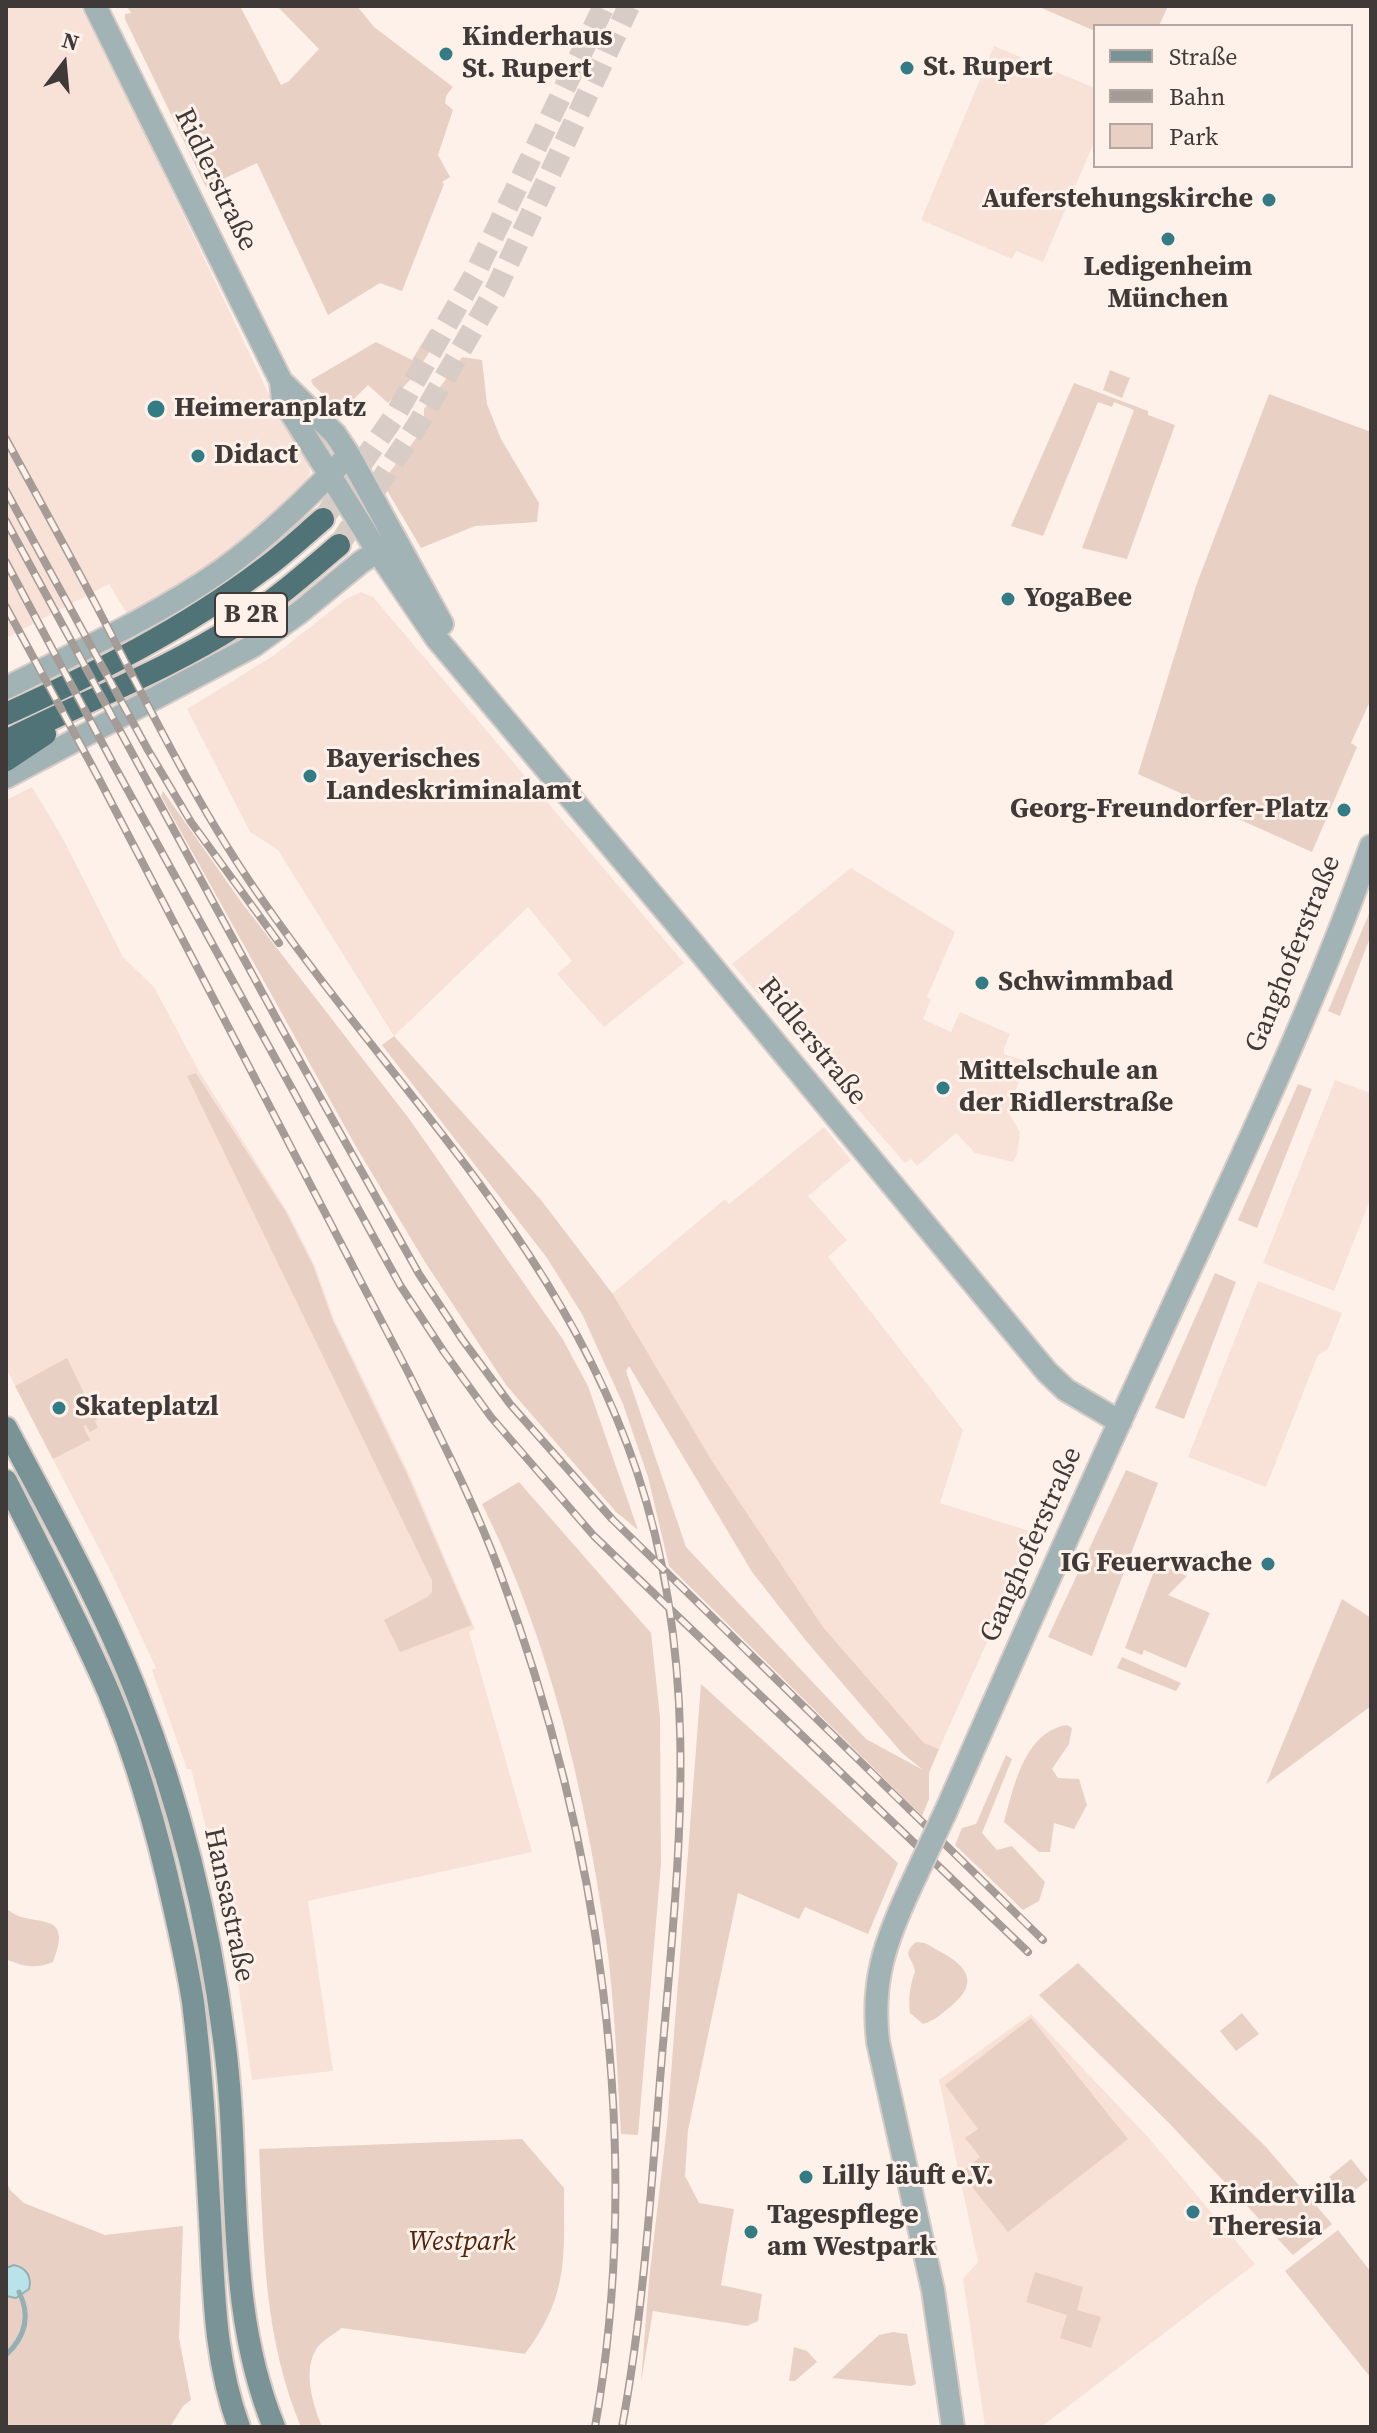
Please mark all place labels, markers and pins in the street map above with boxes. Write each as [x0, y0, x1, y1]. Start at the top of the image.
place label: Kinderhaus St. Rupert [462, 21, 613, 87]
marker: Kinderhaus St. Rupert [437, 45, 455, 63]
place label: St. Rupert [923, 51, 1053, 85]
marker: St. Rupert [898, 59, 916, 77]
place label: Auferstehungskirche [982, 183, 1253, 217]
marker: Auferstehungskirche [1260, 191, 1278, 209]
marker: Ledigenheim München [1159, 230, 1177, 248]
place label: Ledigenheim München [1084, 251, 1252, 317]
place label: Heimeranplatz [174, 392, 366, 426]
marker: Heimeranplatz [145, 398, 167, 420]
place label: Didact [214, 439, 298, 473]
marker: Didact [189, 447, 207, 465]
place label: YogaBee [1024, 582, 1132, 616]
marker: YogaBee [999, 590, 1017, 608]
place label: Bayerisches Landeskriminalamt [326, 743, 581, 809]
marker: Bayerisches Landeskriminalamt [301, 767, 319, 785]
place label: Georg-Freundorfer-Platz [1010, 793, 1328, 827]
marker: Georg-Freundorfer-Platz [1335, 801, 1353, 819]
place label: Schwimmbad [998, 966, 1173, 1000]
marker: Schwimmbad [973, 974, 991, 992]
place label: Mittelschule an der Ridlerstraße [959, 1055, 1173, 1121]
marker: Mittelschule an der Ridlerstraße [934, 1079, 952, 1097]
place label: Skateplatzl [75, 1391, 219, 1425]
marker: Skateplatzl [50, 1399, 68, 1417]
place label: IG Feuerwache [1061, 1547, 1252, 1581]
marker: IG Feuerwache [1259, 1555, 1277, 1573]
place label: Lilly läuft e.V. [822, 2160, 994, 2194]
marker: Lilly läuft e.V. [797, 2168, 815, 2186]
place label: Kindervilla Theresia [1209, 2179, 1356, 2245]
place label: Tagespflege am Westpark [767, 2199, 936, 2265]
marker: Kindervilla Theresia [1184, 2203, 1202, 2221]
marker: Tagespflege am Westpark [742, 2223, 760, 2241]

